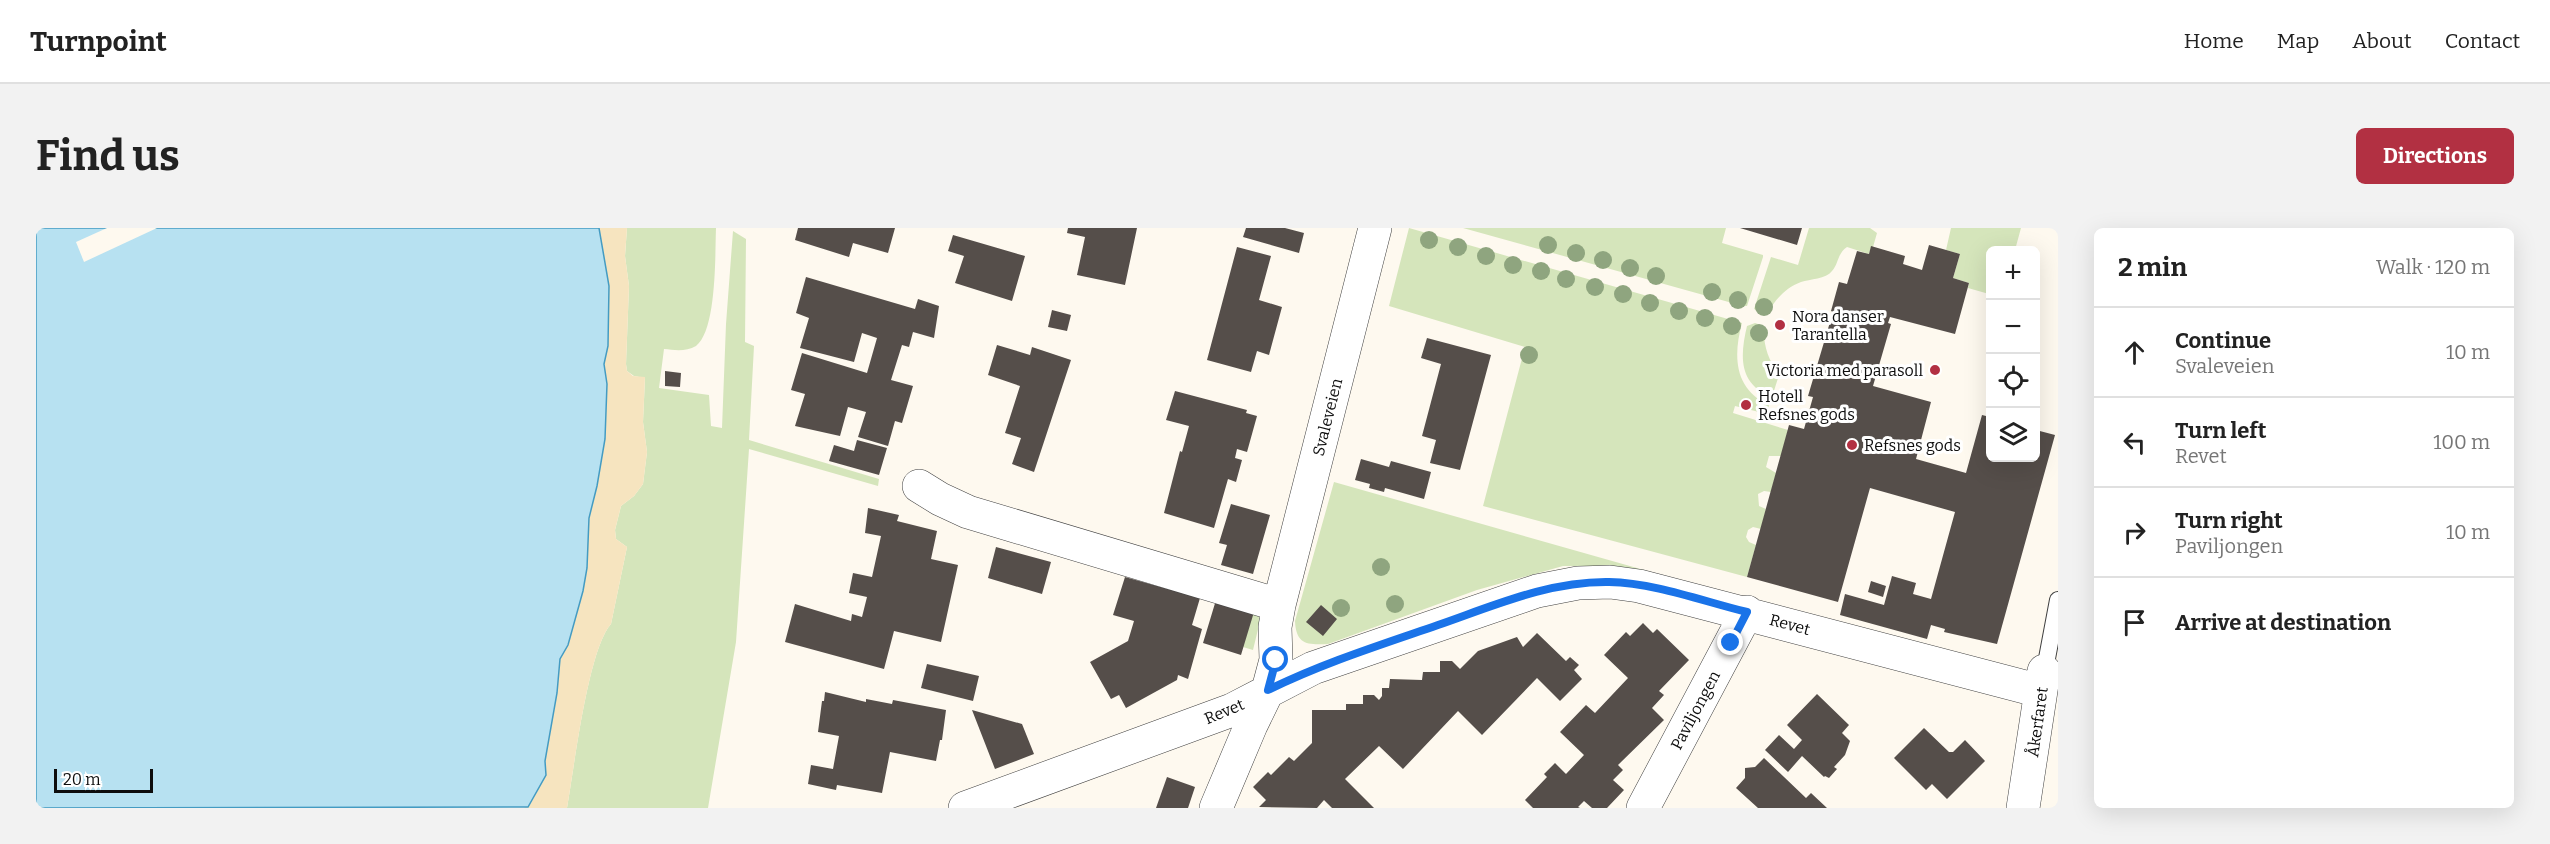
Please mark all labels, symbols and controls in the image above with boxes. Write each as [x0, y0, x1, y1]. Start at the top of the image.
text: Turnpoint [30, 25, 167, 58]
text: Home [2184, 28, 2244, 54]
text: Map [2277, 28, 2319, 54]
text: About [2352, 28, 2412, 54]
text: Contact [2445, 28, 2520, 54]
button: Directions [2356, 128, 2514, 184]
text: Find us [36, 131, 180, 181]
map controls [1986, 246, 2040, 462]
button: + [1986, 246, 2040, 300]
text: 2 min [2118, 252, 2187, 283]
text: Walk · 120 m [2376, 255, 2490, 279]
button: − [1986, 300, 2040, 354]
place label: Nora danser Tarantella [1792, 307, 1884, 344]
marker: Nora danser Tarantella [1773, 318, 1787, 332]
text: Continue [2175, 327, 2271, 354]
icon: ahead [2118, 336, 2151, 369]
text: 10 m [2446, 340, 2490, 364]
button: locate [1986, 354, 2040, 408]
text: Svaleveien [2175, 354, 2274, 378]
place label: Victoria med parasoll [1765, 361, 1923, 380]
marker: Victoria med parasoll [1928, 363, 1942, 377]
street label: Svaleveien [1309, 376, 1346, 458]
place label: Hotell Refsnes gods [1758, 387, 1855, 424]
marker: Hotell Refsnes gods [1739, 398, 1753, 412]
button: layers [1986, 408, 2040, 462]
text: Turn left [2175, 417, 2267, 444]
icon: left [2118, 426, 2151, 459]
text: 100 m [2433, 430, 2490, 454]
place label: Refsnes gods [1864, 436, 1961, 455]
marker: Refsnes gods [1845, 438, 1859, 452]
text: Revet [2175, 444, 2227, 468]
text: Turn right [2175, 507, 2283, 534]
icon: right [2118, 516, 2151, 549]
text: 10 m [2446, 520, 2490, 544]
text: Paviljongen [2175, 534, 2283, 558]
icon: arrive [2118, 606, 2151, 639]
text: Arrive at destination [2175, 609, 2391, 636]
street label: Revet [1767, 610, 1812, 639]
route end [1717, 629, 1743, 655]
route start [1262, 646, 1288, 672]
street label: Paviljongen [1667, 668, 1724, 753]
street label: Åkerfaret [2022, 685, 2052, 758]
street label: Revet [1201, 695, 1247, 728]
scale bar [54, 766, 153, 794]
text: 20 m [63, 770, 100, 789]

